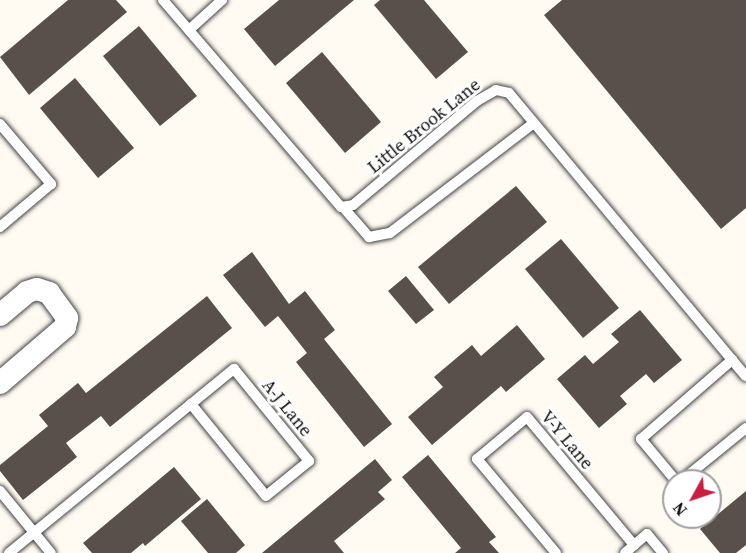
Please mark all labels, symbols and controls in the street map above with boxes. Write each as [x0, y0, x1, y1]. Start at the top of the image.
street label: Little Brook Lane [363, 74, 485, 178]
street label: A-J Lane [257, 375, 317, 441]
street label: V-Y Lane [536, 406, 598, 474]
north arrow [662, 469, 722, 529]
text: N [668, 498, 692, 521]

